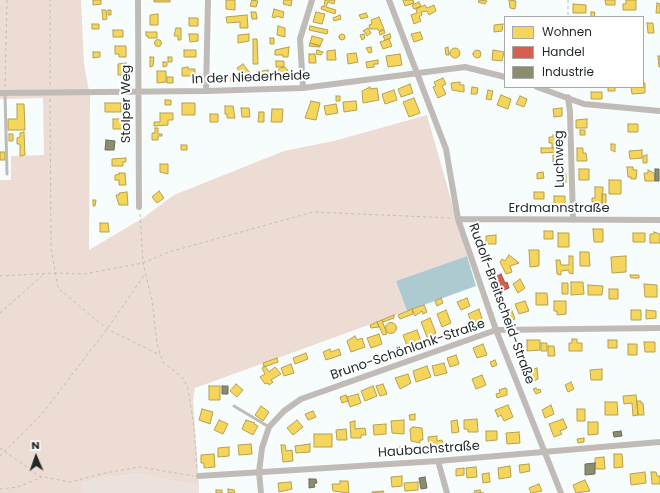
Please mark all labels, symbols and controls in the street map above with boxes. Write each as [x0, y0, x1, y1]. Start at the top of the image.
legend [504, 16, 644, 88]
text: Wohnen [542, 23, 592, 40]
text: Handel [542, 43, 585, 60]
text: Industrie [542, 63, 594, 80]
street label: Stolper Weg [119, 65, 135, 143]
street label: In der Niederheide [191, 68, 311, 88]
street label: Luchweg [552, 130, 568, 188]
street label: Erdmannstraße [508, 201, 610, 217]
street label: Rudolf-Breitscheid-Straße [465, 222, 537, 386]
street label: Bruno-Schönlank-Straße [329, 316, 487, 384]
north arrow [16, 437, 56, 477]
text: N [31, 437, 40, 453]
street label: Haubachstraße [378, 439, 480, 461]

